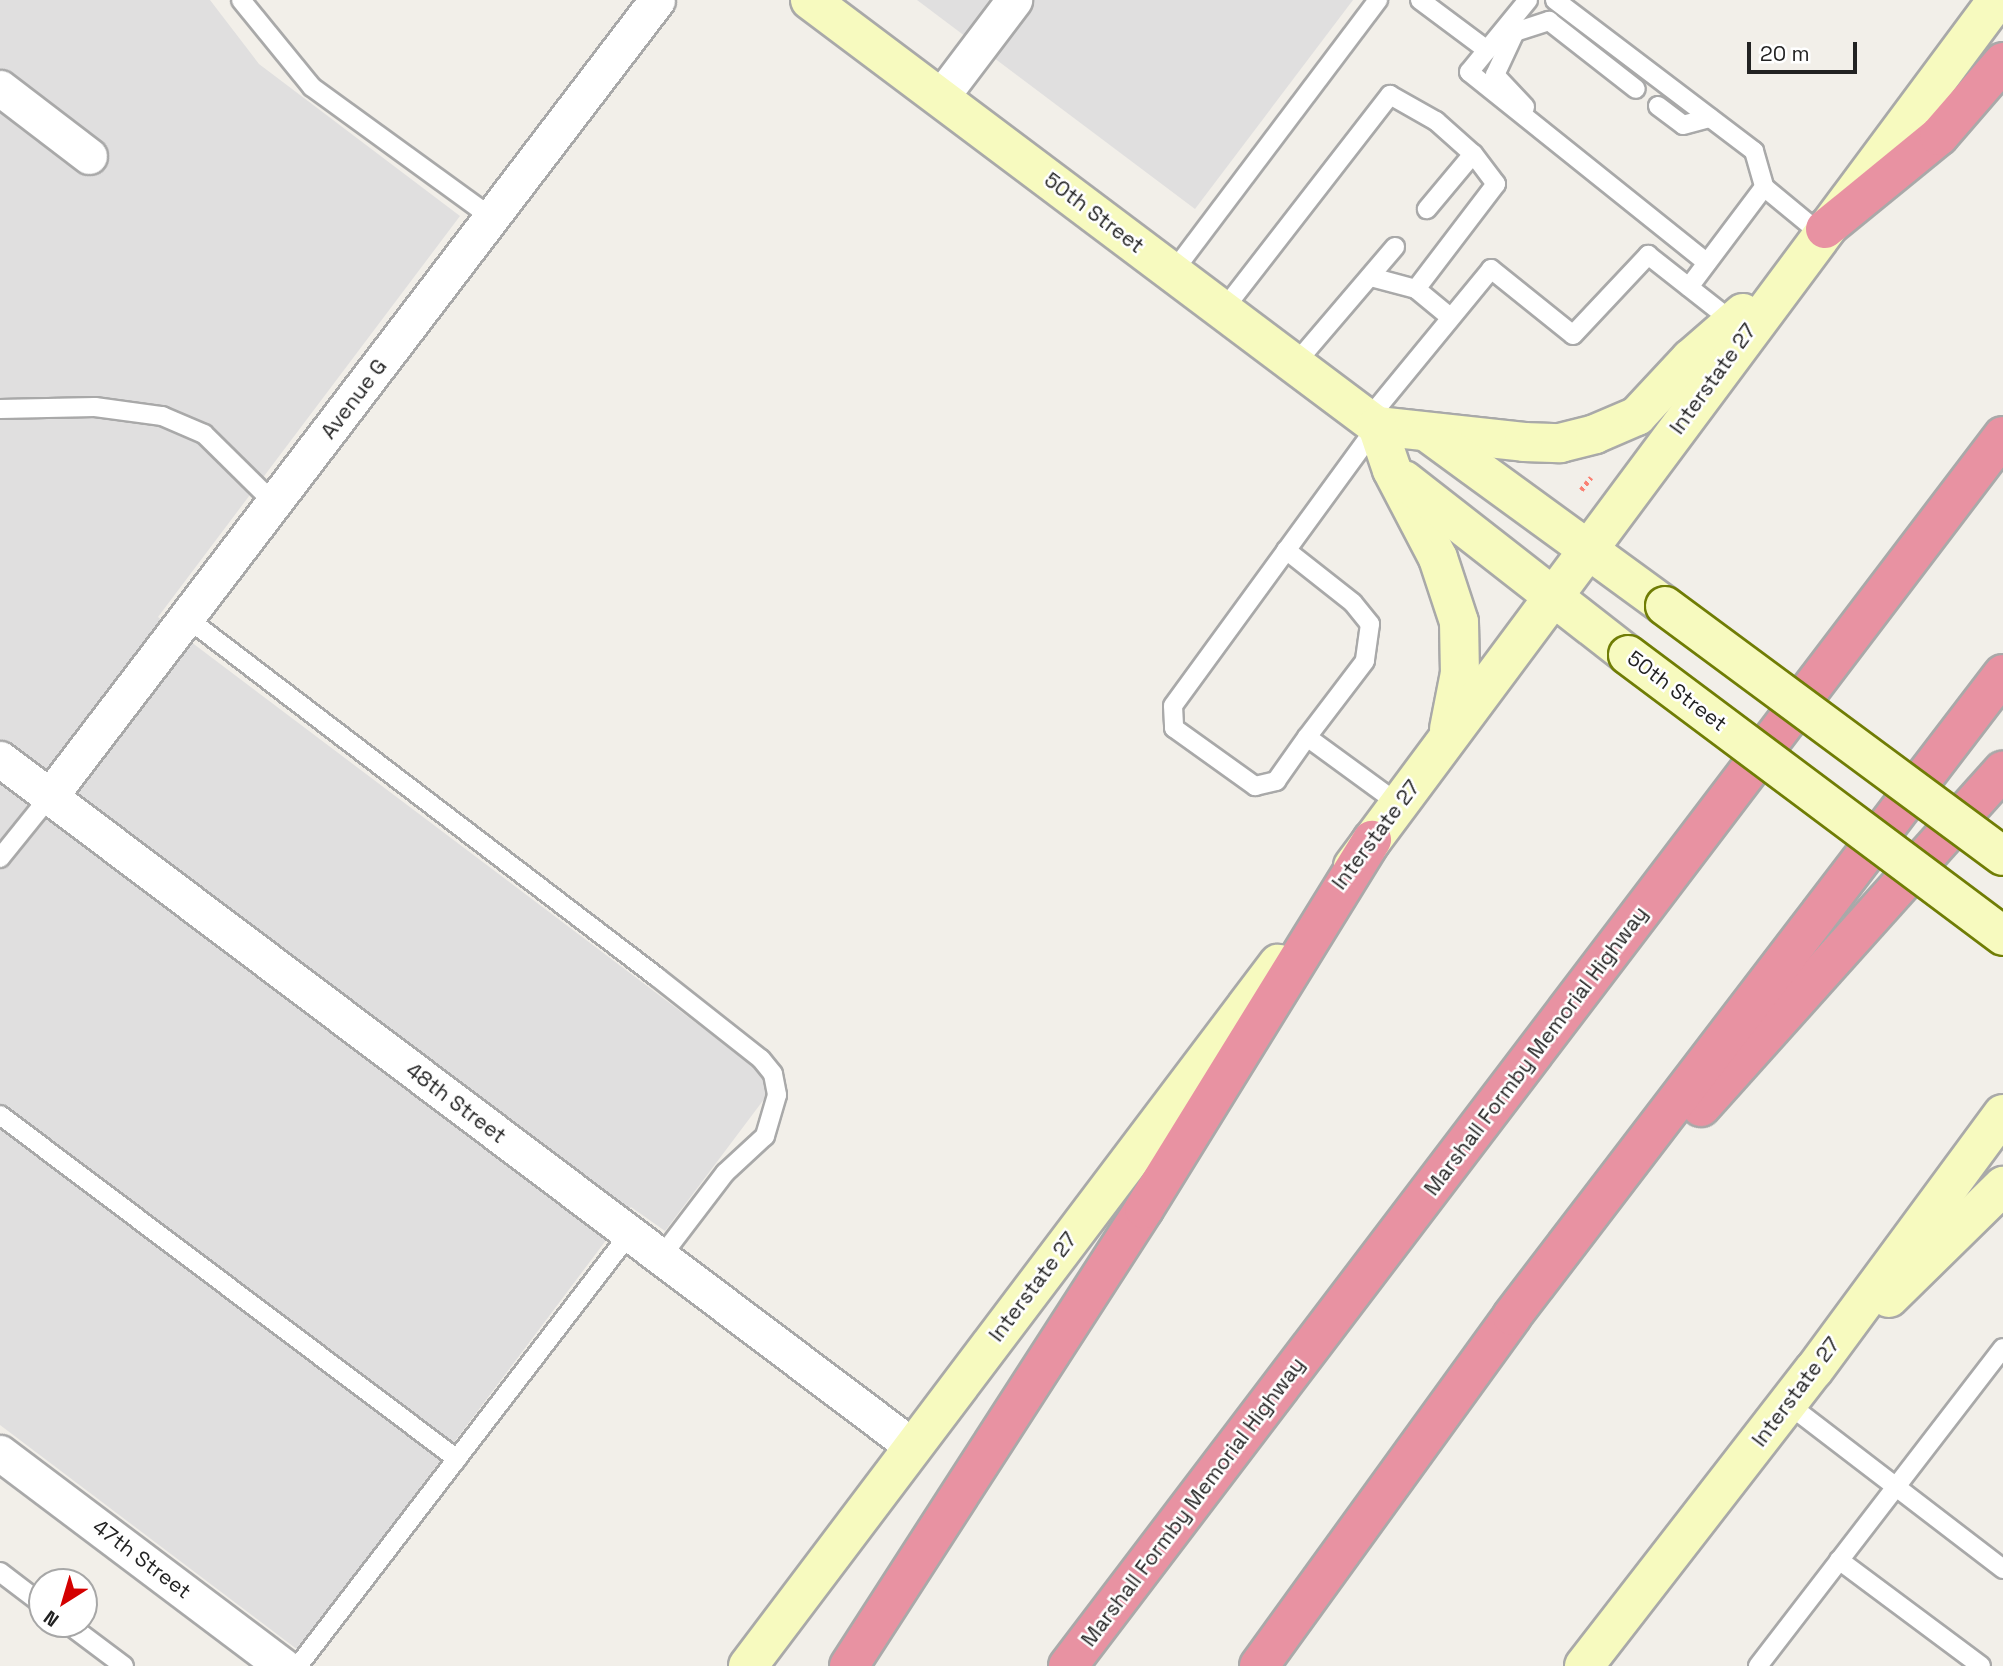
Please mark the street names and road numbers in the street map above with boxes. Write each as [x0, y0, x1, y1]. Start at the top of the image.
street label: 50th Street [1039, 167, 1149, 259]
street label: Interstate 27 [1664, 319, 1762, 439]
street label: Avenue G [316, 354, 392, 444]
street label: 50th Street [1622, 645, 1732, 737]
street label: Interstate 27 [1327, 775, 1425, 895]
street label: Marshall Formby Memorial Highway [1419, 902, 1653, 1200]
street label: 48th Street [401, 1057, 511, 1149]
street label: Interstate 27 [984, 1227, 1082, 1347]
street label: Interstate 27 [1747, 1332, 1845, 1452]
street label: Marshall Formby Memorial Highway [1076, 1353, 1310, 1651]
street label: 47th Street [88, 1514, 196, 1604]

